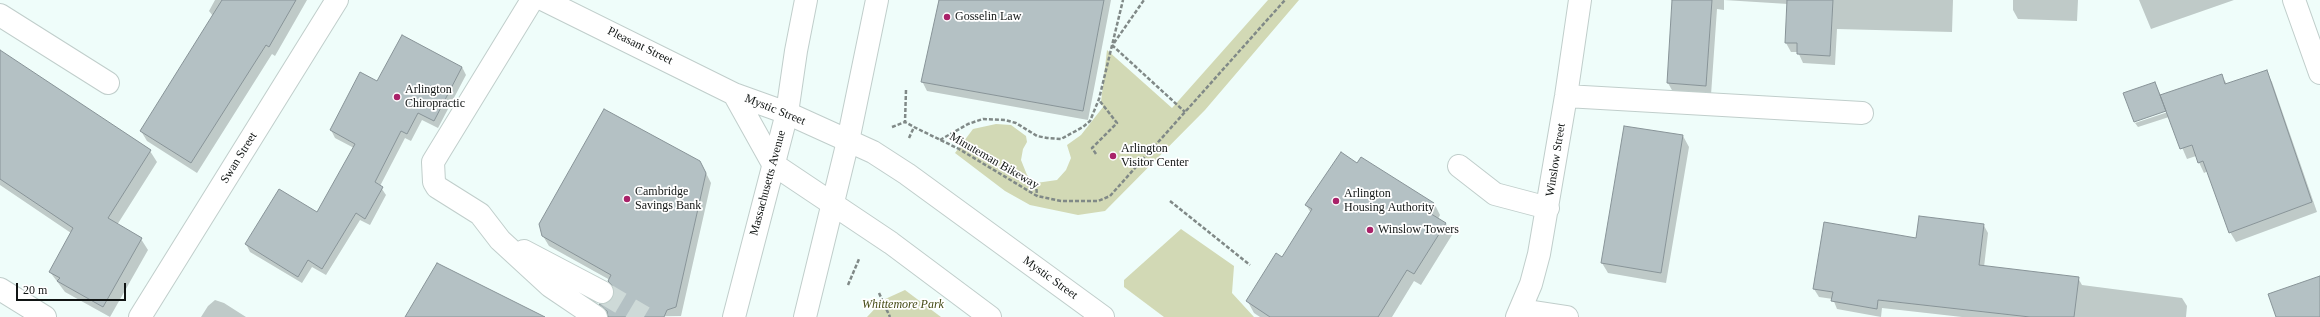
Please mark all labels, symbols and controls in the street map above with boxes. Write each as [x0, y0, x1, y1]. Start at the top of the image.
place label: Gosselin Law [955, 10, 1021, 24]
marker: Gosselin Law [942, 12, 952, 22]
street label: Pleasant Street [605, 24, 675, 68]
place label: Arlington Chiropractic [405, 83, 465, 111]
street label: Mystic Street [742, 91, 808, 129]
marker: Arlington Chiropractic [392, 92, 402, 102]
street label: Winslow Street [1543, 122, 1569, 198]
street label: Massachusetts Avenue [747, 129, 789, 237]
street label: Swan Street [218, 130, 260, 186]
street label: Minuteman Bikeway [947, 130, 1041, 192]
place label: Arlington Visitor Center [1121, 142, 1189, 170]
marker: Arlington Visitor Center [1108, 151, 1118, 161]
place label: Cambridge Savings Bank [635, 185, 701, 213]
place label: Arlington Housing Authority [1344, 187, 1434, 215]
marker: Cambridge Savings Bank [622, 194, 632, 204]
marker: Arlington Housing Authority [1331, 196, 1341, 206]
place label: Winslow Towers [1378, 223, 1459, 237]
marker: Winslow Towers [1365, 225, 1375, 235]
street label: Mystic Street [1020, 253, 1080, 303]
scale bar [18, 275, 128, 301]
text: 20 m [23, 283, 47, 297]
park label: Whittemore Park [862, 298, 944, 312]

